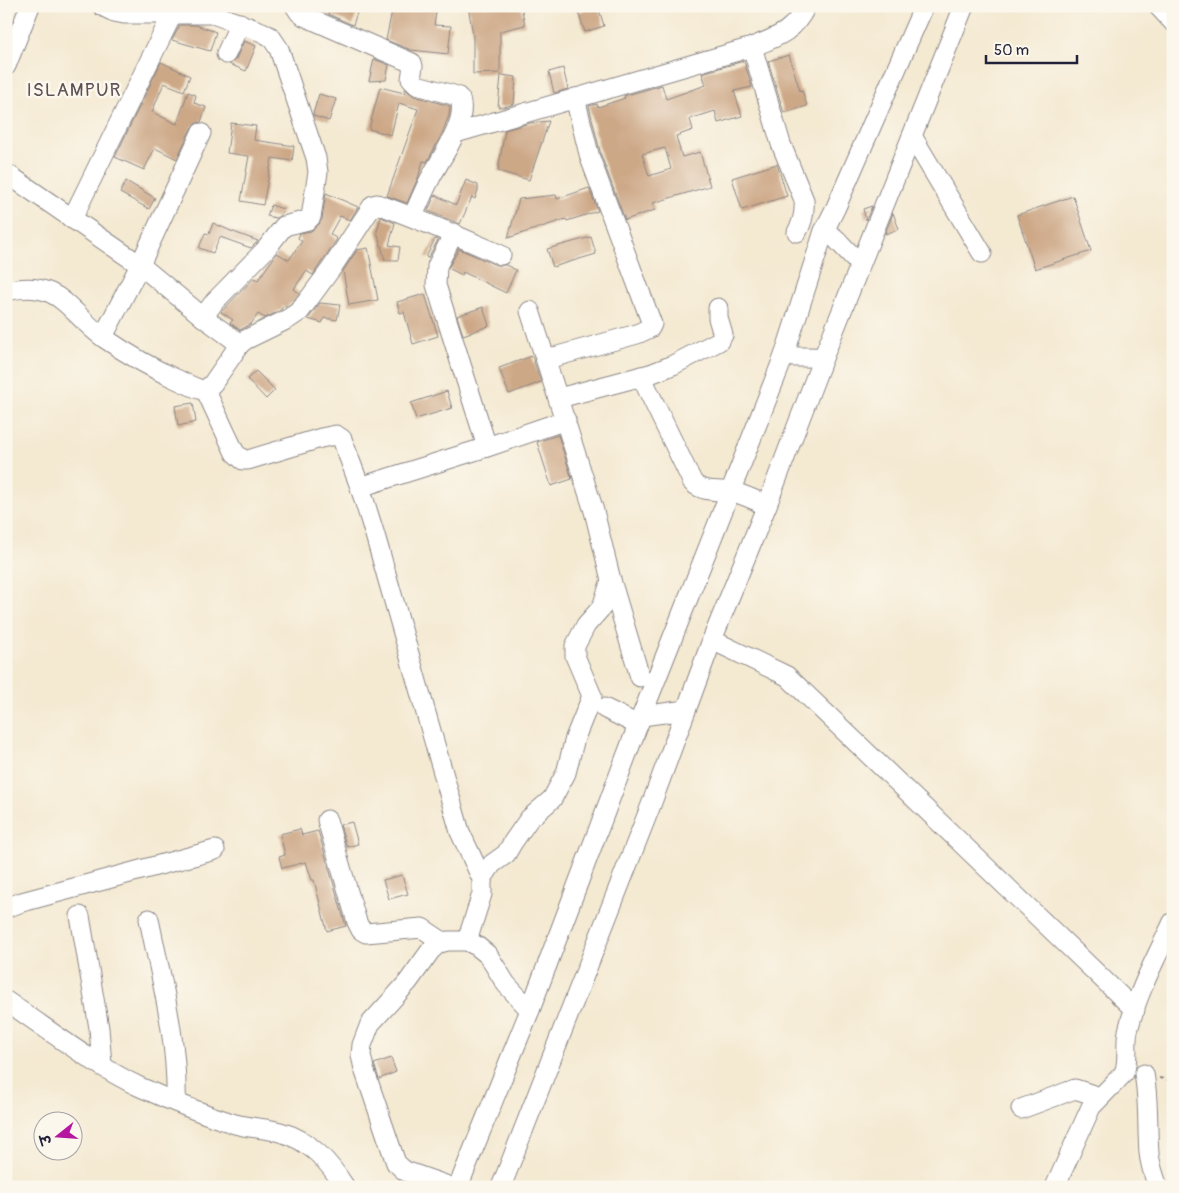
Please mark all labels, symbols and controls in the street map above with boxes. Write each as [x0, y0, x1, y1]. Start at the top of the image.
scale bar [986, 32, 1078, 64]
text: 50 m [994, 41, 1029, 60]
district label: ISLAMPUR [26, 78, 122, 102]
north arrow [32, 1110, 82, 1160]
text: उ [36, 1131, 56, 1149]

